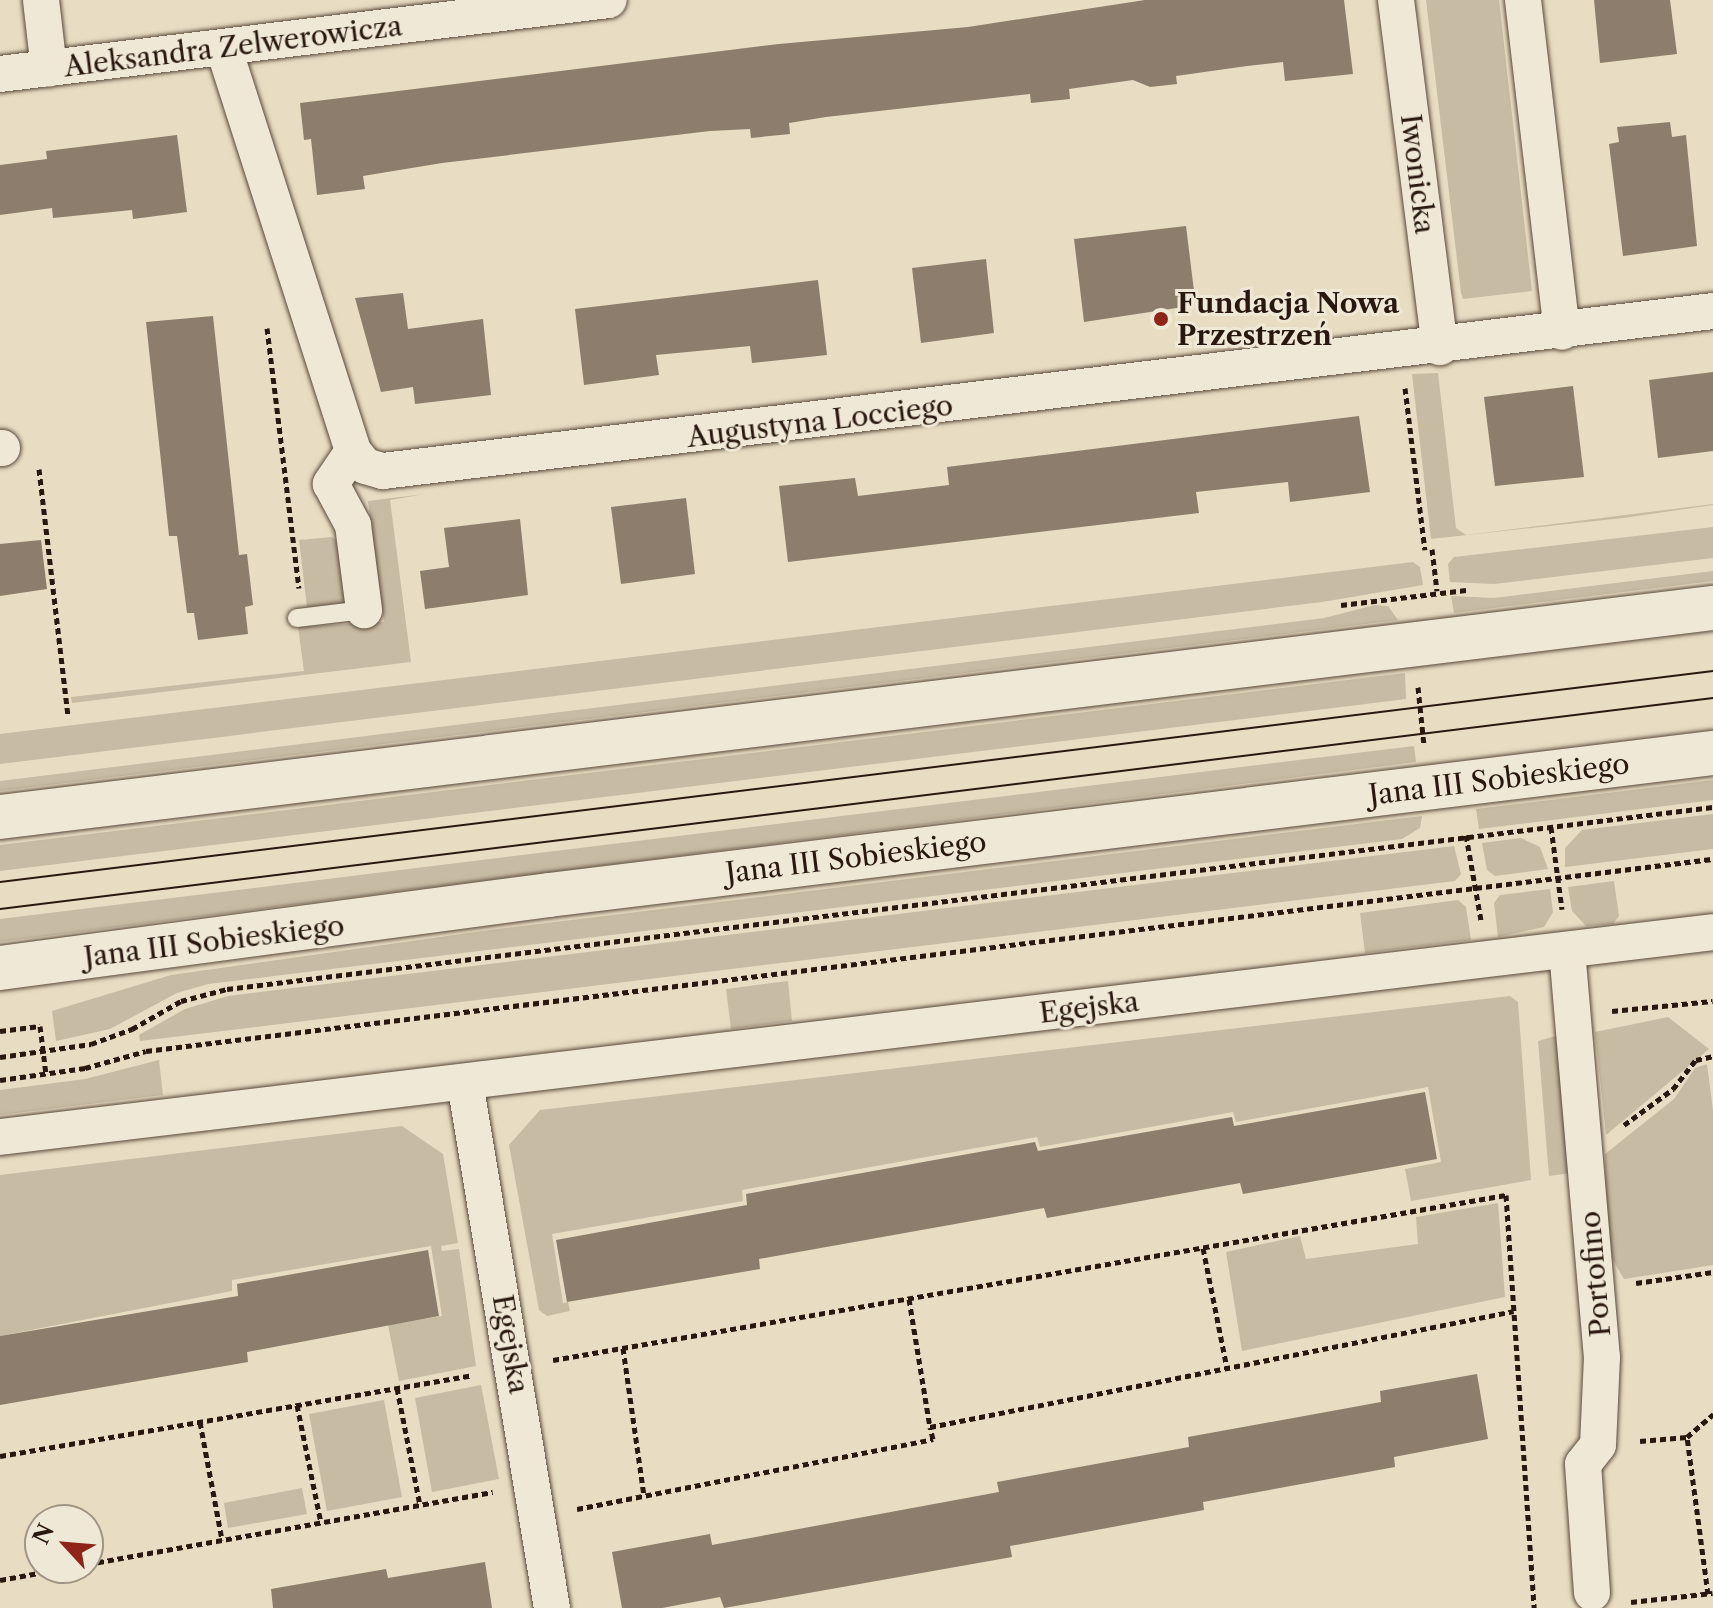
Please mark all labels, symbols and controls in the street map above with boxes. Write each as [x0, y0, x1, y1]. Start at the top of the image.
street label: Aleksandra Zelwerowicza [62, 9, 404, 83]
street label: Iwonicka [1394, 112, 1442, 236]
place label: Fundacja Nowa Przestrzeń [1177, 286, 1399, 352]
marker: Fundacja Nowa Przestrzeń [1152, 310, 1170, 328]
street label: Augustyna Locciego [685, 388, 955, 454]
street label: Jana III Sobieskiego [1367, 746, 1631, 812]
street label: Jana III Sobieskiego [724, 824, 988, 890]
street label: Jana III Sobieskiego [82, 908, 346, 974]
street label: Egejska [1037, 984, 1141, 1030]
street label: Portofino [1573, 1210, 1617, 1338]
street label: Egejska [486, 1292, 536, 1396]
north arrow [24, 1504, 104, 1584]
text: N [27, 1520, 60, 1549]

